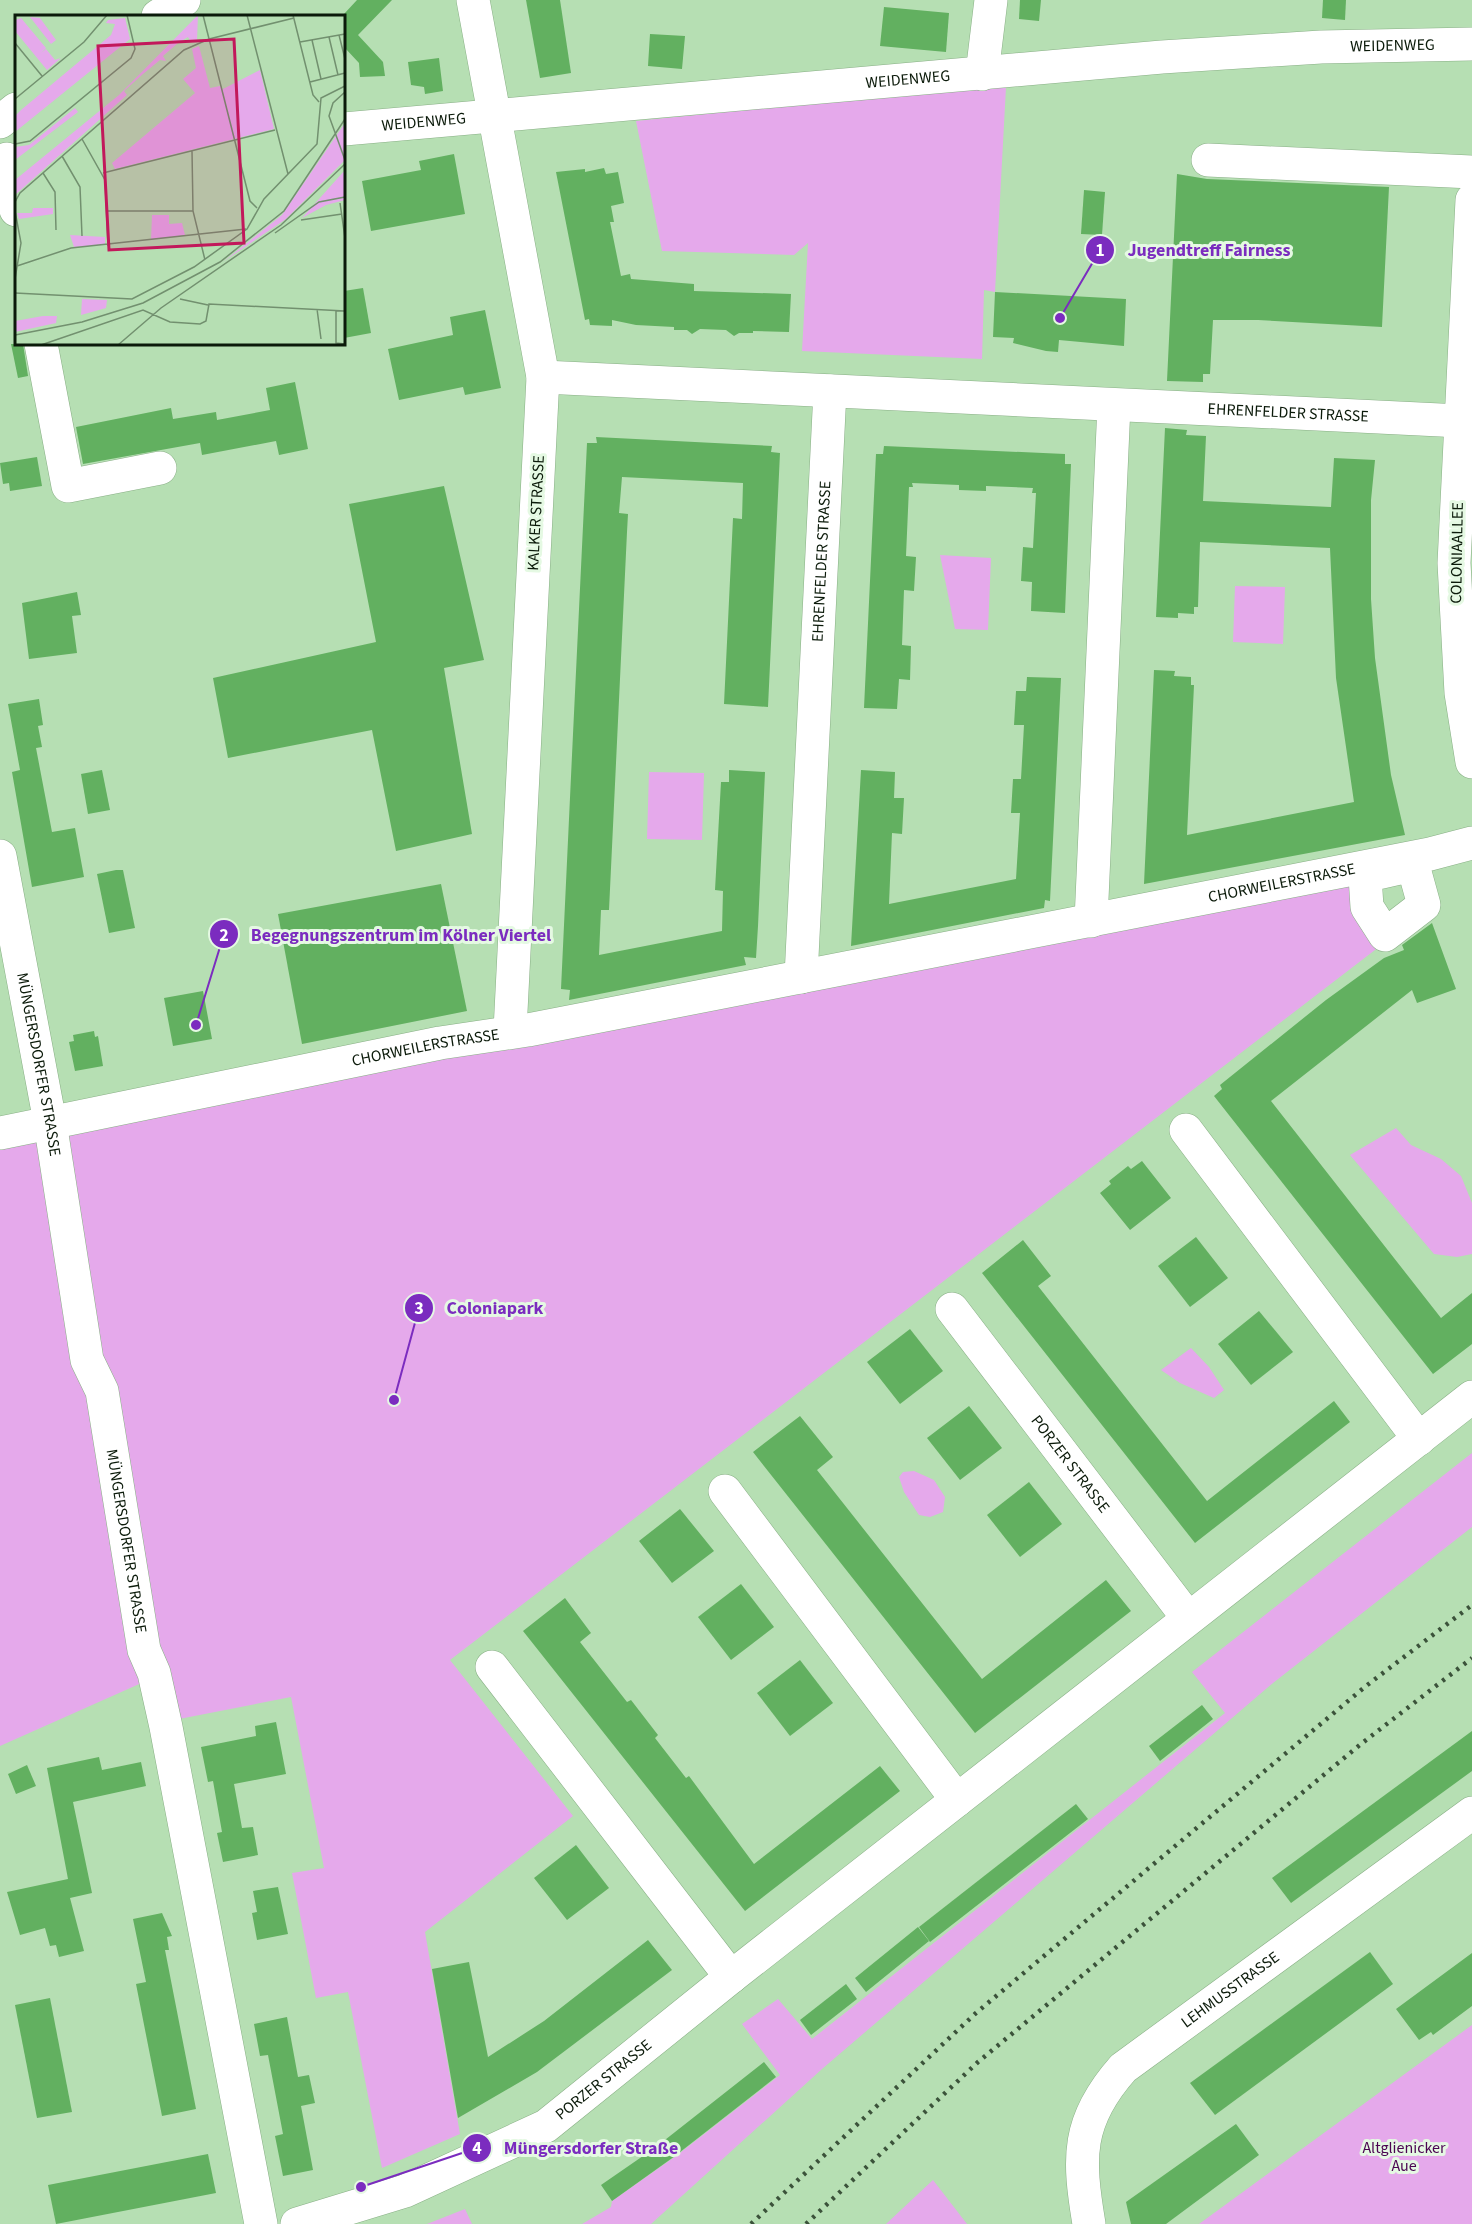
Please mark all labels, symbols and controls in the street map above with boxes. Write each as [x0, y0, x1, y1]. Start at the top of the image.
inset map [15, 15, 345, 345]
street label: WEIDENWEG [1350, 34, 1435, 57]
street label: WEIDENWEG [865, 65, 951, 94]
street label: WEIDENWEG [381, 107, 467, 137]
callout: Jugendtreff Fairness [1085, 232, 1302, 268]
text: 1 [1095, 238, 1105, 263]
text: Jugendtreff Fairness [1127, 238, 1291, 263]
street label: EHRENFELDER STRASSE [1207, 398, 1369, 428]
street label: KALKER STRASSE [522, 455, 550, 571]
street label: EHRENFELDER STRASSE [807, 480, 837, 643]
street label: COLONIAALLEE [1445, 502, 1469, 604]
street label: CHORWEILERSTRASSE [1206, 858, 1357, 908]
callout: Begegnungszentrum im Kölner Viertel [209, 916, 563, 952]
text: 2 [219, 923, 229, 948]
text: Begegnungszentrum im Kölner Viertel [251, 923, 551, 948]
street label: MÜNGERSDORFER STRASSE [11, 971, 66, 1158]
street label: CHORWEILERSTRASSE [350, 1023, 501, 1072]
callout: Coloniapark [404, 1290, 555, 1326]
text: 3 [414, 1296, 424, 1321]
text: Coloniapark [447, 1296, 544, 1321]
street label: PORZER STRASSE [1026, 1410, 1115, 1517]
street label: MÜNGERSDORFER STRASSE [101, 1447, 152, 1635]
street label: LEHMUSSTRASSE [1177, 1946, 1284, 2033]
street label: PORZER STRASSE [551, 2034, 656, 2125]
callout: Müngersdorfer Straße [462, 2130, 691, 2166]
text: 4 [472, 2136, 482, 2161]
text: Müngersdorfer Straße [504, 2136, 678, 2161]
park label: Altglienicker Aue [1362, 2137, 1446, 2177]

